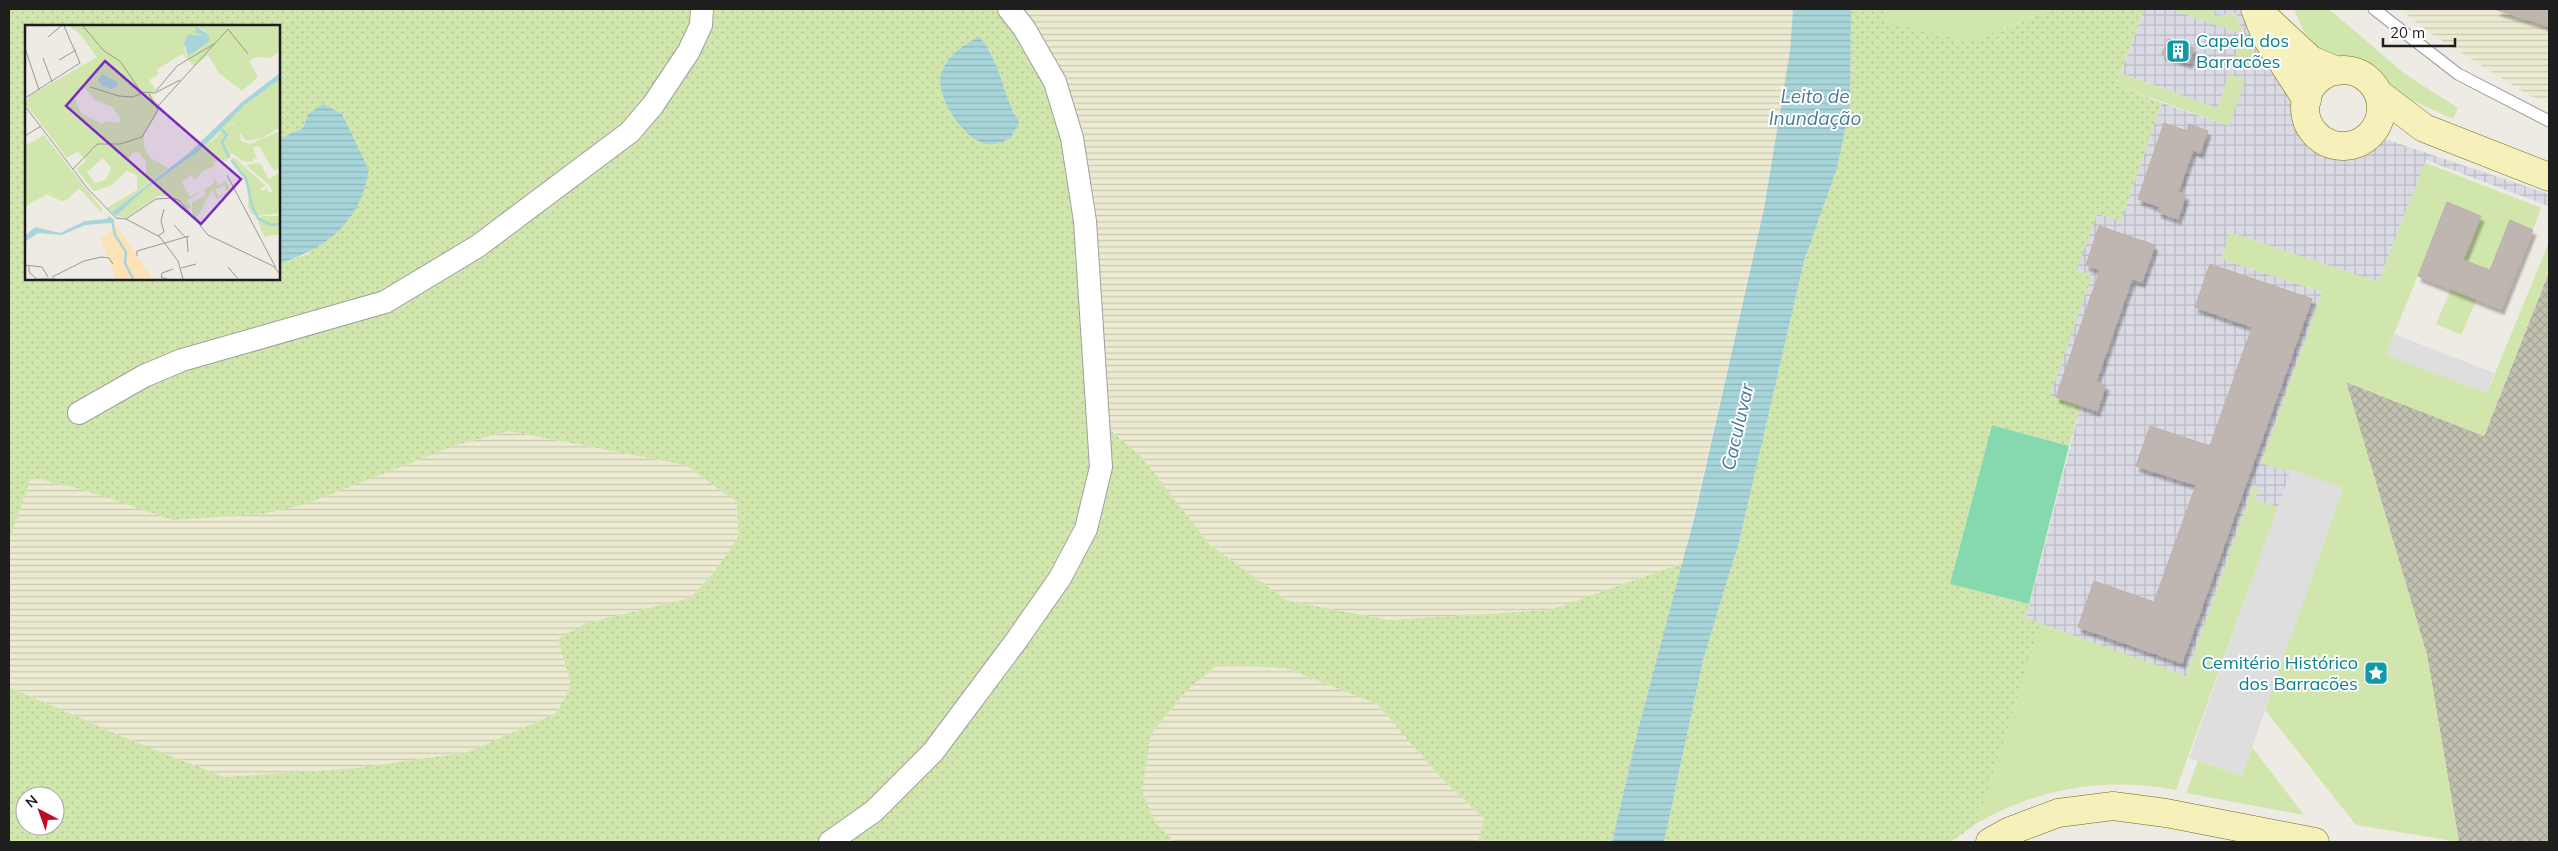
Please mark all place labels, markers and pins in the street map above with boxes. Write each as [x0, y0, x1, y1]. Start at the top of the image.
place label: Capela dos Barracões [2196, 29, 2289, 73]
building icon: Capela dos Barracões [2165, 38, 2191, 64]
place label: Cemitério Histórico dos Barracões [2201, 651, 2358, 695]
place icon: Cemitério Histórico dos Barracões [2363, 660, 2389, 686]

